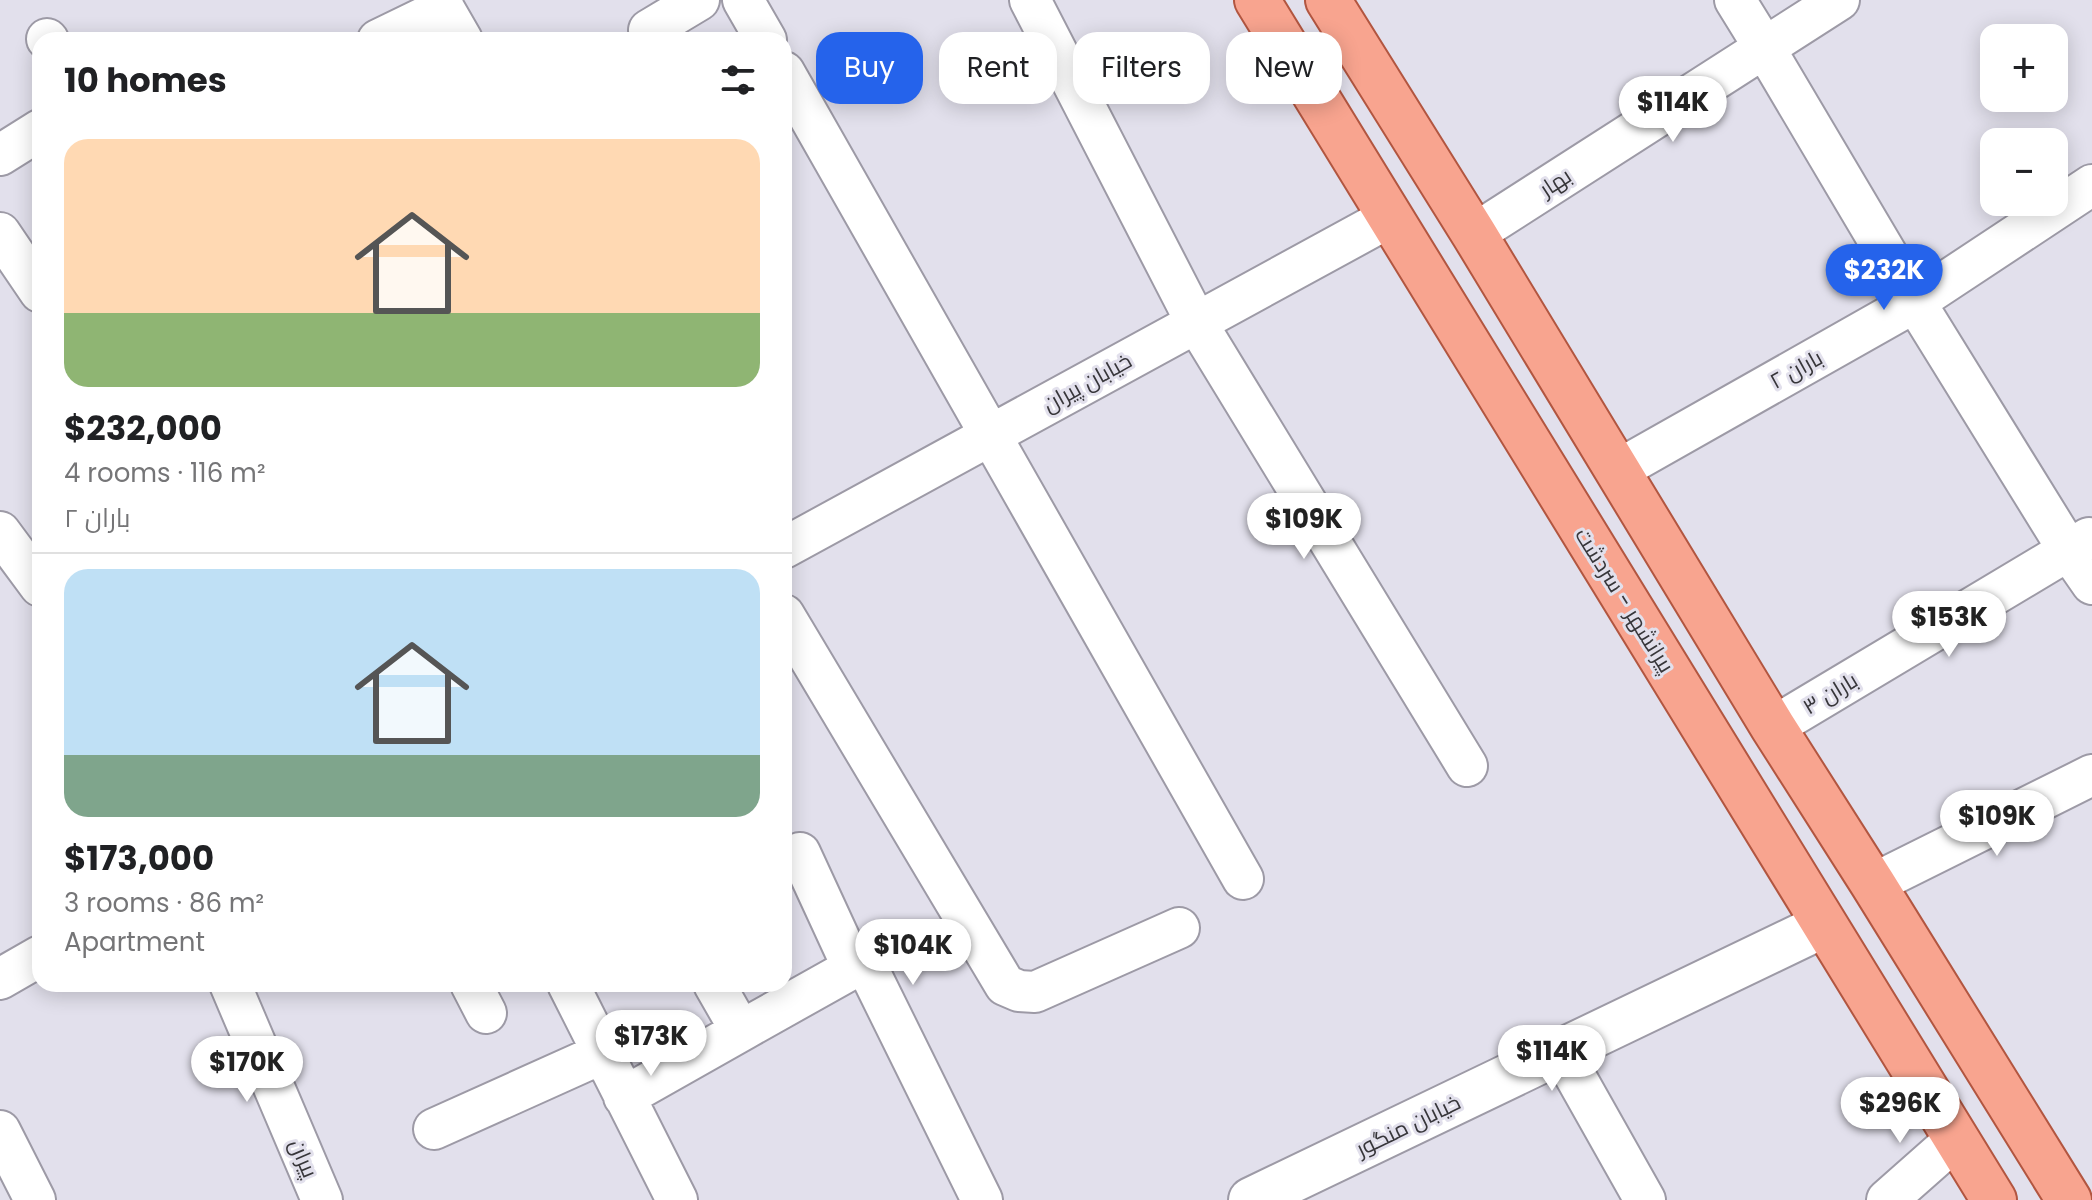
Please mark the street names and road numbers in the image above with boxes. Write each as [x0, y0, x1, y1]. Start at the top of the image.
street label: بهار [1531, 161, 1577, 205]
street label: باران ۲ [1764, 342, 1828, 397]
street label: خیابان پیران [1037, 345, 1137, 420]
street label: پیرانشهر - سردشت [1567, 522, 1682, 679]
street label: باران ۳ [1797, 665, 1864, 722]
street label: خیابان منگور [1349, 1087, 1466, 1165]
street label: پیران [282, 1134, 326, 1183]

